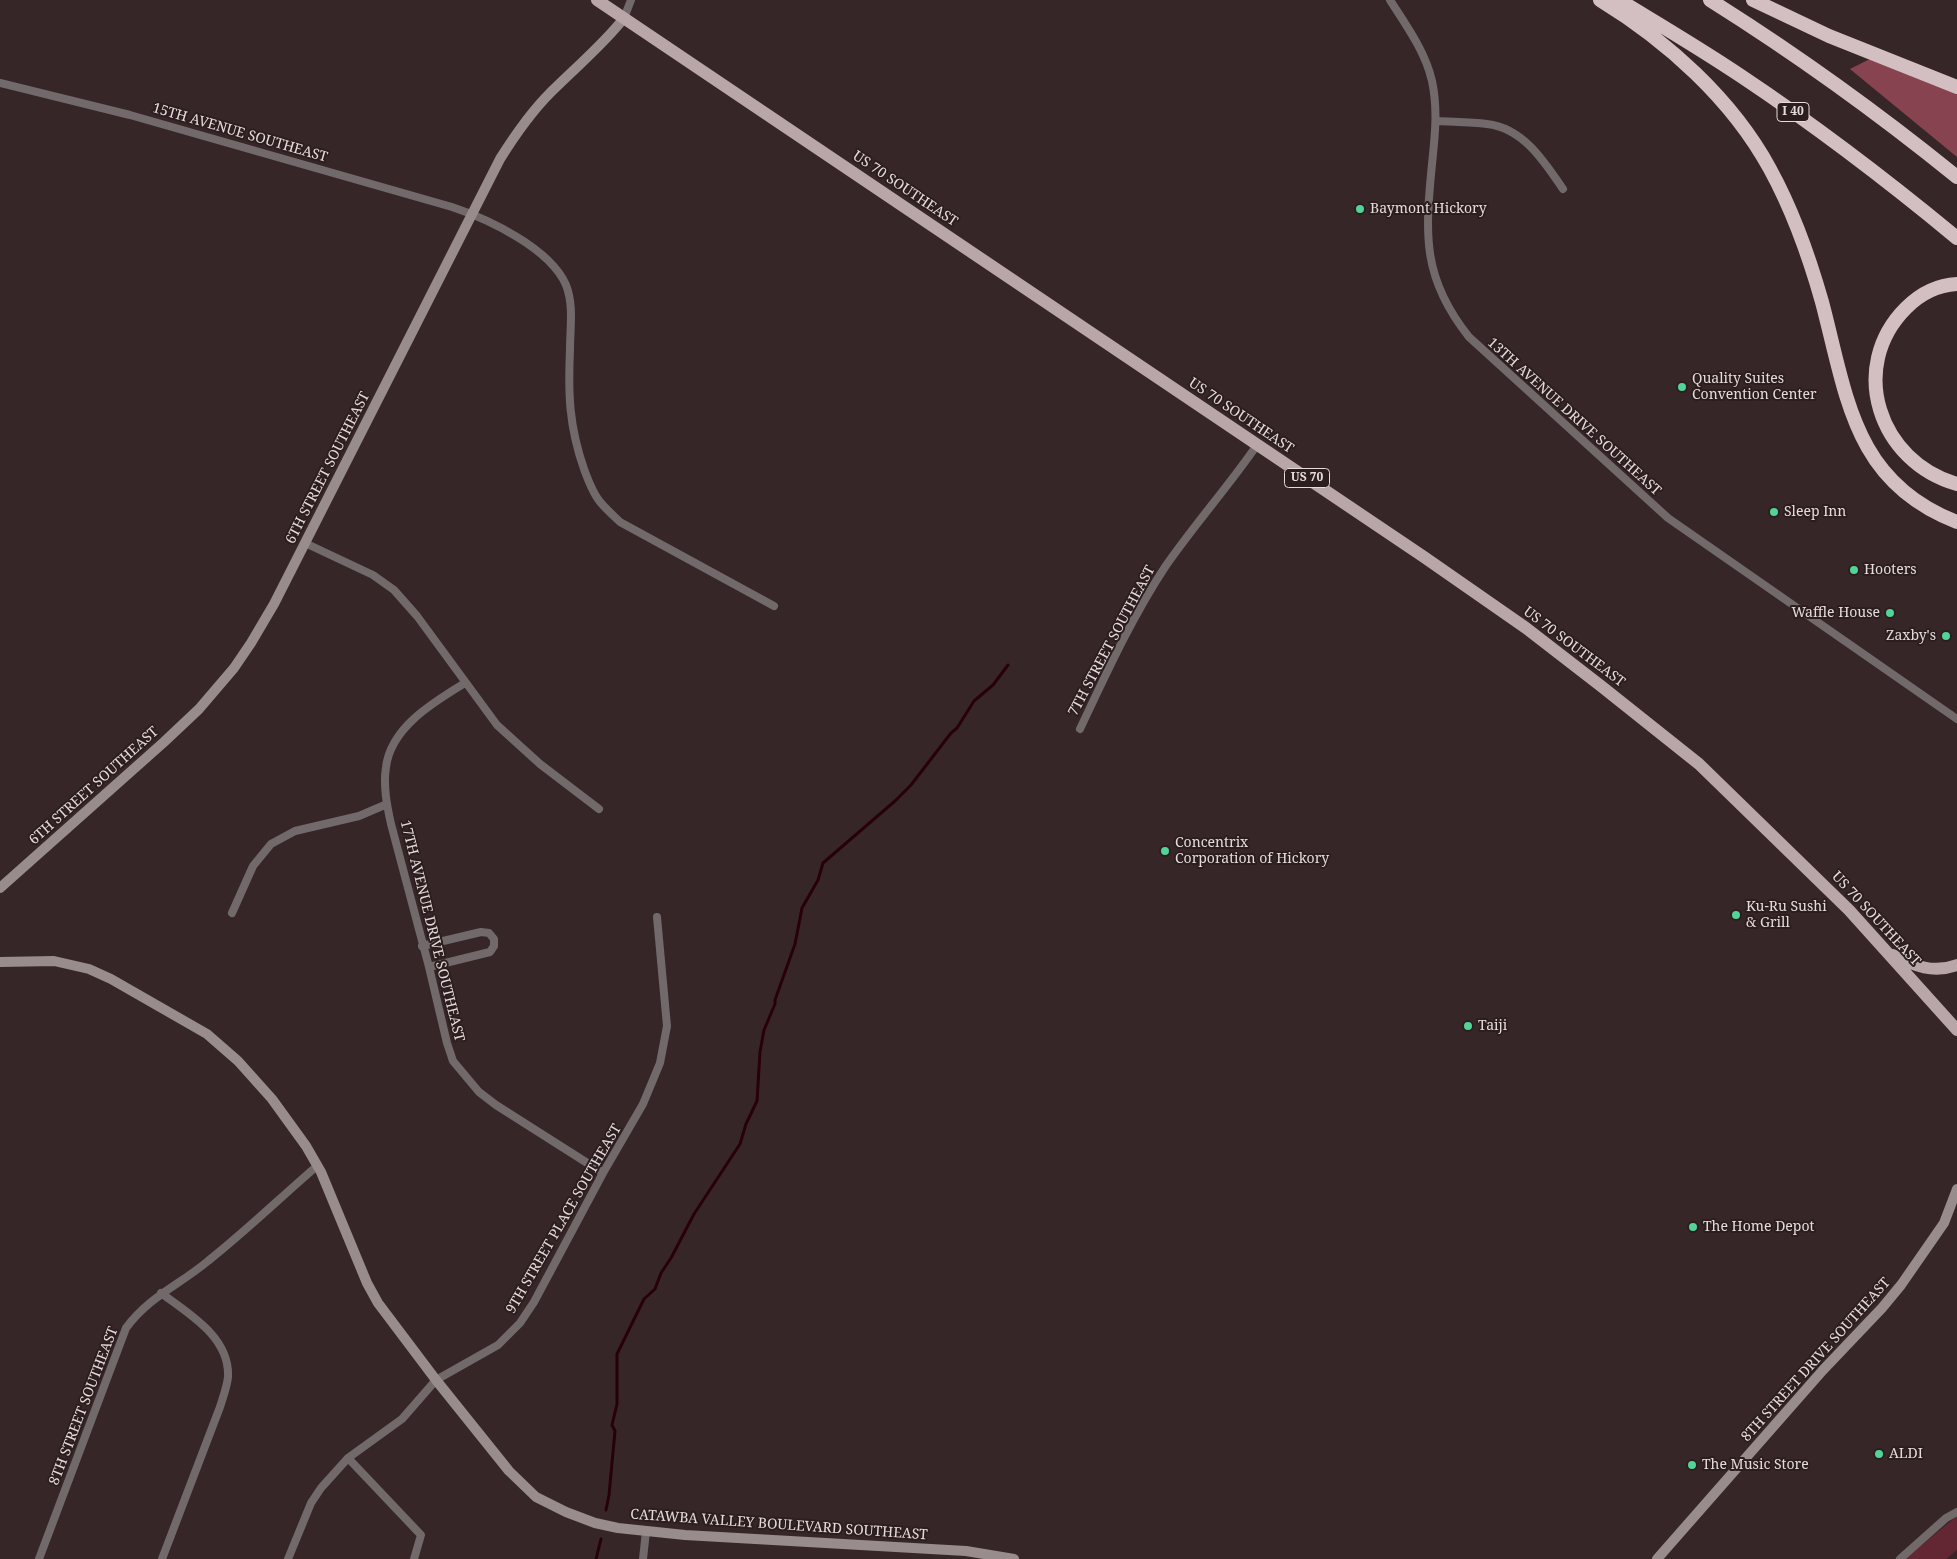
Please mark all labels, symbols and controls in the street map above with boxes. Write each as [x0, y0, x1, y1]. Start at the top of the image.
street label: 15TH AVENUE SOUTHEAST [151, 100, 329, 166]
road number: I 40 [1777, 102, 1809, 121]
street label: US 70 SOUTHEAST [849, 148, 961, 230]
place label: Baymont Hickory [1370, 201, 1487, 217]
marker: Baymont Hickory [1354, 203, 1366, 215]
street label: 13TH AVENUE DRIVE SOUTHEAST [1484, 335, 1664, 499]
place label: Quality Suites Convention Center [1692, 371, 1817, 404]
street label: US 70 SOUTHEAST [1185, 375, 1297, 457]
marker: Quality Suites Convention Center [1676, 381, 1688, 393]
street label: 6TH STREET SOUTHEAST [282, 389, 374, 547]
road number: US 70 [1284, 468, 1330, 488]
place label: Sleep Inn [1784, 504, 1846, 520]
marker: Sleep Inn [1768, 506, 1780, 518]
place label: Hooters [1864, 562, 1917, 578]
street label: 7TH STREET SOUTHEAST [1065, 563, 1159, 719]
marker: Hooters [1848, 564, 1860, 576]
street label: US 70 SOUTHEAST [1520, 603, 1628, 691]
place label: Waffle House [1791, 605, 1880, 621]
marker: Waffle House [1884, 607, 1896, 619]
place label: Zaxby's [1886, 628, 1936, 644]
marker: Zaxby's [1940, 630, 1952, 642]
street label: 6TH STREET SOUTHEAST [26, 723, 162, 849]
street label: 17TH AVENUE DRIVE SOUTHEAST [396, 819, 468, 1043]
place label: Concentrix Corporation of Hickory [1175, 835, 1329, 868]
marker: Concentrix Corporation of Hickory [1159, 845, 1171, 857]
street label: US 70 SOUTHEAST [1828, 868, 1924, 970]
place label: Ku-Ru Sushi & Grill [1746, 899, 1827, 932]
marker: Ku-Ru Sushi & Grill [1730, 909, 1742, 921]
place label: Taiji [1478, 1018, 1507, 1034]
marker: Taiji [1462, 1020, 1474, 1032]
street label: 9TH STREET PLACE SOUTHEAST [503, 1121, 625, 1317]
place label: The Home Depot [1703, 1219, 1814, 1235]
marker: The Home Depot [1687, 1221, 1699, 1233]
street label: 8TH STREET DRIVE SOUTHEAST [1738, 1275, 1894, 1445]
street label: 8TH STREET SOUTHEAST [46, 1324, 122, 1488]
place label: ALDI [1889, 1446, 1923, 1462]
marker: ALDI [1873, 1448, 1885, 1460]
place label: The Music Store [1702, 1457, 1809, 1473]
marker: The Music Store [1686, 1459, 1698, 1471]
street label: CATAWBA VALLEY BOULEVARD SOUTHEAST [630, 1506, 928, 1544]

